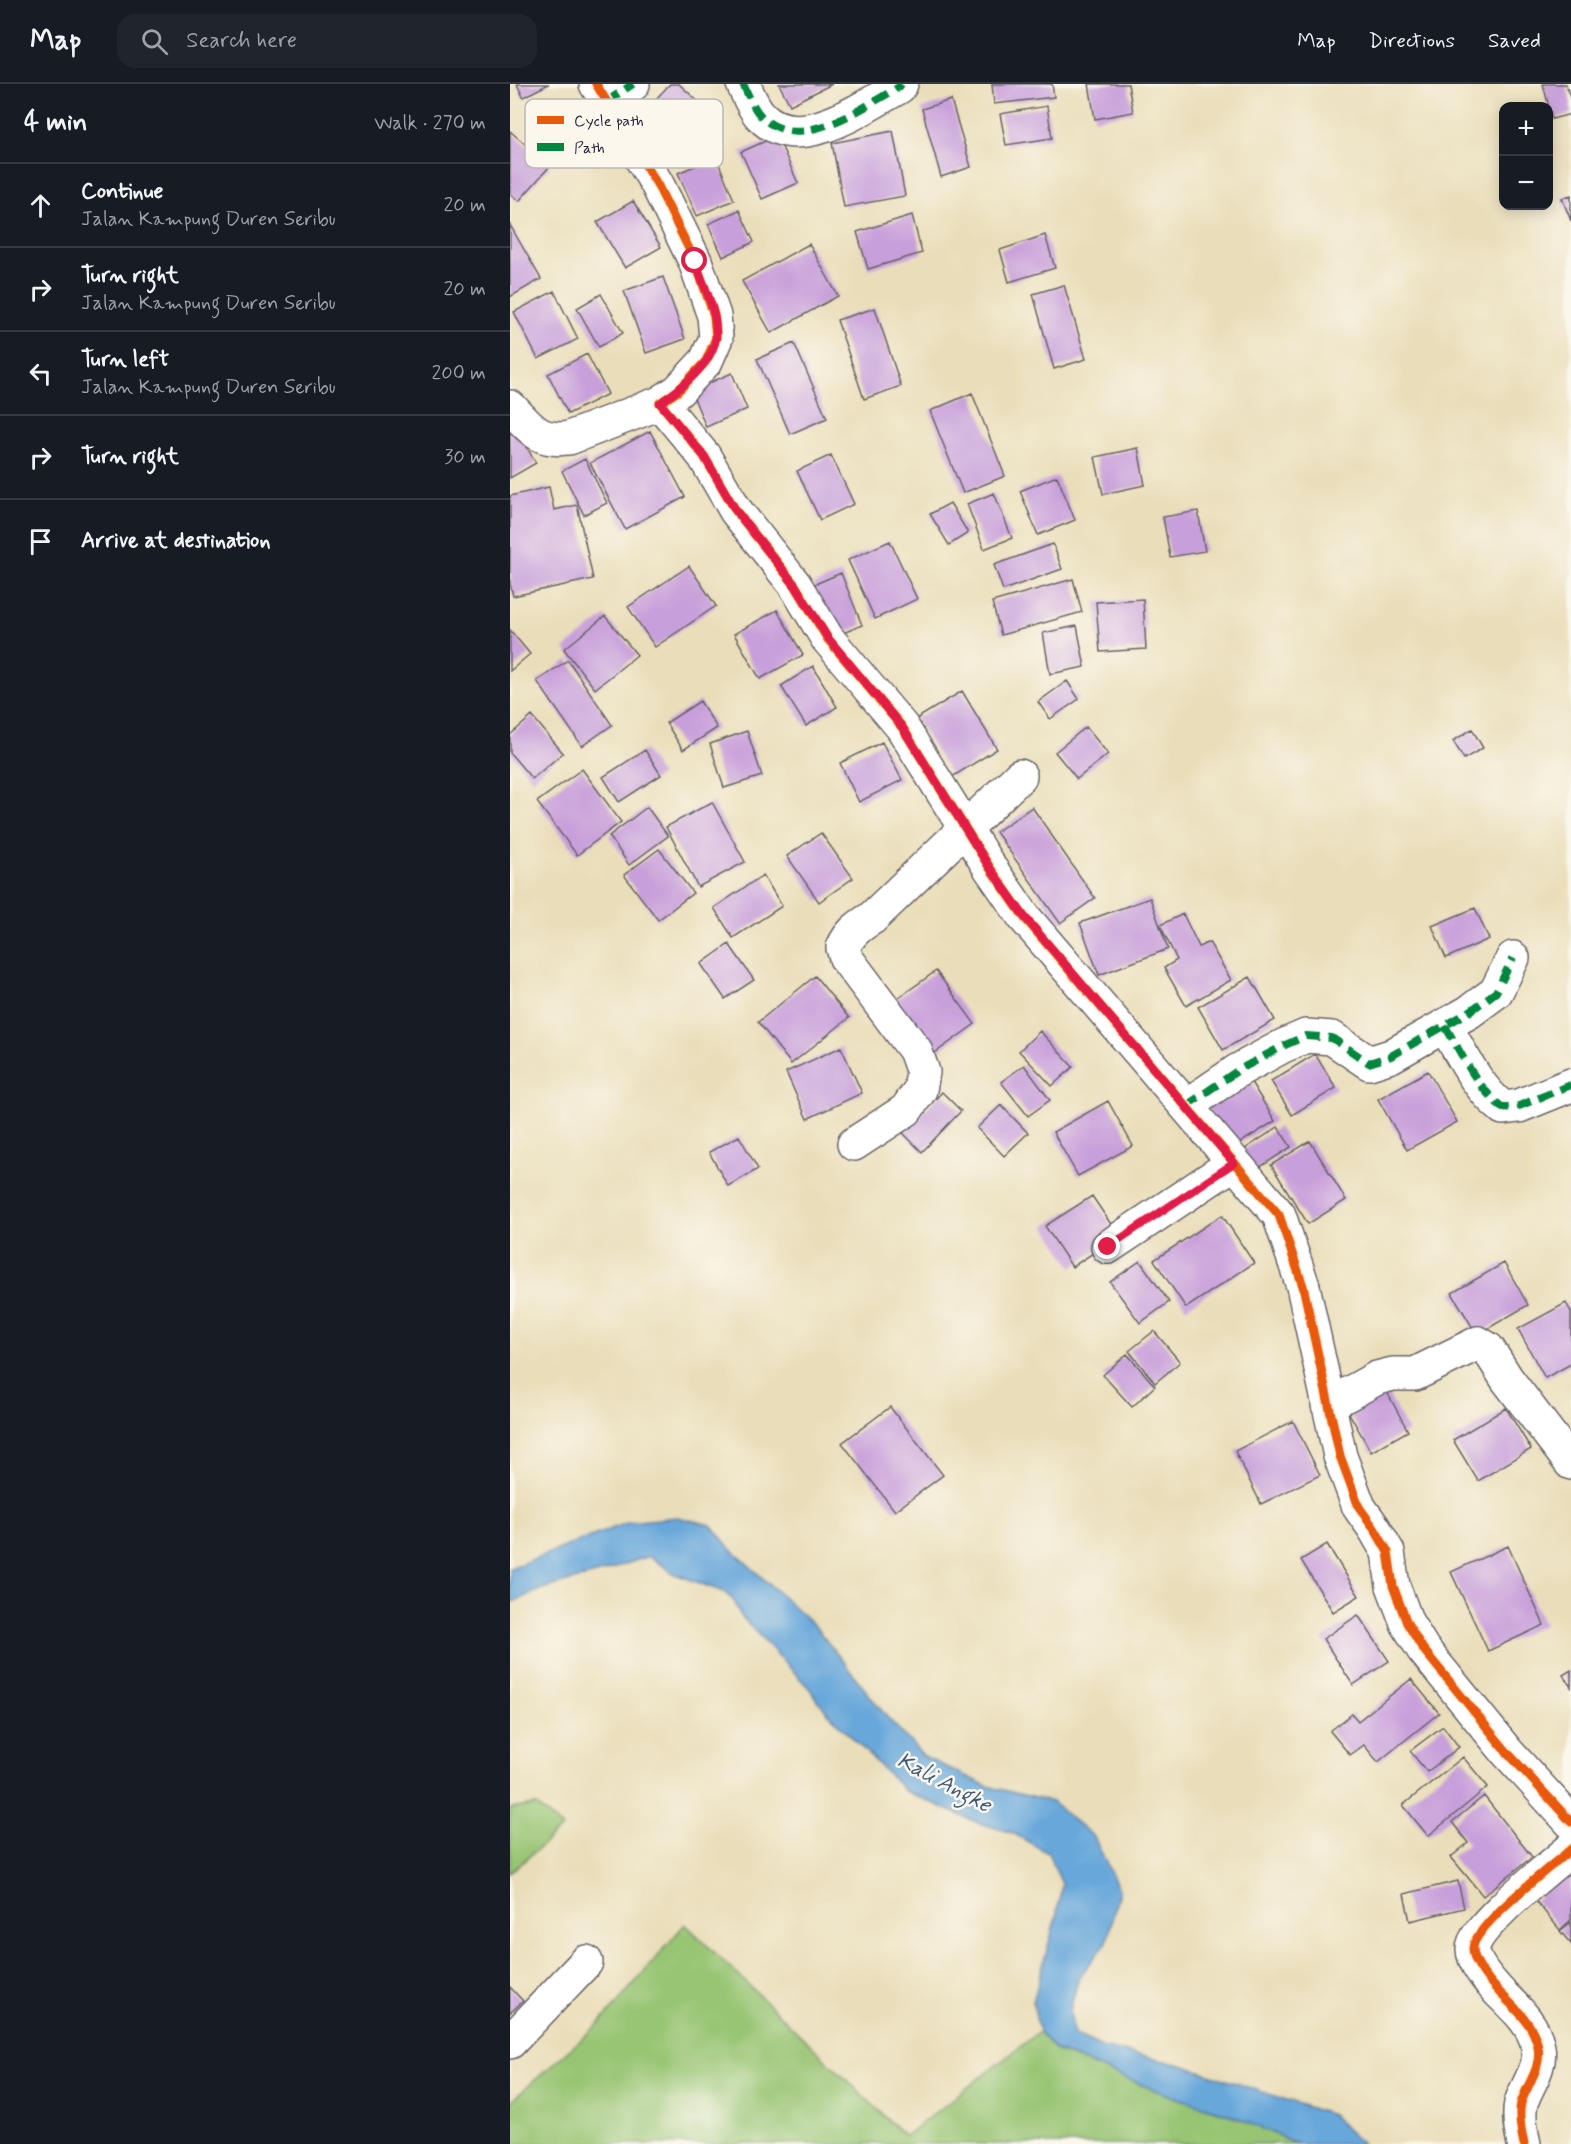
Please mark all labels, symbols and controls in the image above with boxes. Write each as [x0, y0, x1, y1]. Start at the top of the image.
search box [117, 14, 537, 68]
text: Map [30, 23, 81, 60]
icon: search [138, 25, 171, 58]
text: Search here [186, 27, 297, 55]
text: Map [1297, 27, 1336, 55]
text: Directions [1369, 27, 1455, 55]
text: Saved [1488, 27, 1541, 55]
legend [525, 99, 723, 168]
map controls [1499, 102, 1553, 210]
button: + [1499, 102, 1553, 156]
text: 4 min [24, 106, 87, 140]
text: Walk · 270 m [374, 110, 486, 137]
text: Cycle path [574, 111, 644, 132]
text: Path [574, 138, 605, 159]
button: − [1499, 156, 1553, 210]
text: Continue [81, 178, 163, 206]
icon: ahead [24, 189, 57, 222]
text: 20 m [443, 192, 486, 219]
text: Jalan Kampung Duren Seribu [81, 206, 336, 233]
route start [681, 247, 707, 273]
text: Turn right [81, 262, 179, 290]
icon: right [24, 273, 57, 306]
text: 20 m [443, 276, 486, 303]
text: Jalan Kampung Duren Seribu [81, 290, 336, 317]
text: Turn left [81, 346, 169, 374]
icon: left [24, 357, 57, 390]
text: 200 m [431, 360, 486, 387]
text: Jalan Kampung Duren Seribu [81, 374, 336, 401]
icon: right [24, 441, 57, 474]
text: Turn right [81, 443, 179, 471]
text: 30 m [444, 444, 486, 471]
icon: arrive [24, 525, 57, 558]
text: Arrive at destination [81, 527, 271, 555]
route end [1094, 1233, 1120, 1259]
water label: Kali Angke [891, 1747, 997, 1823]

